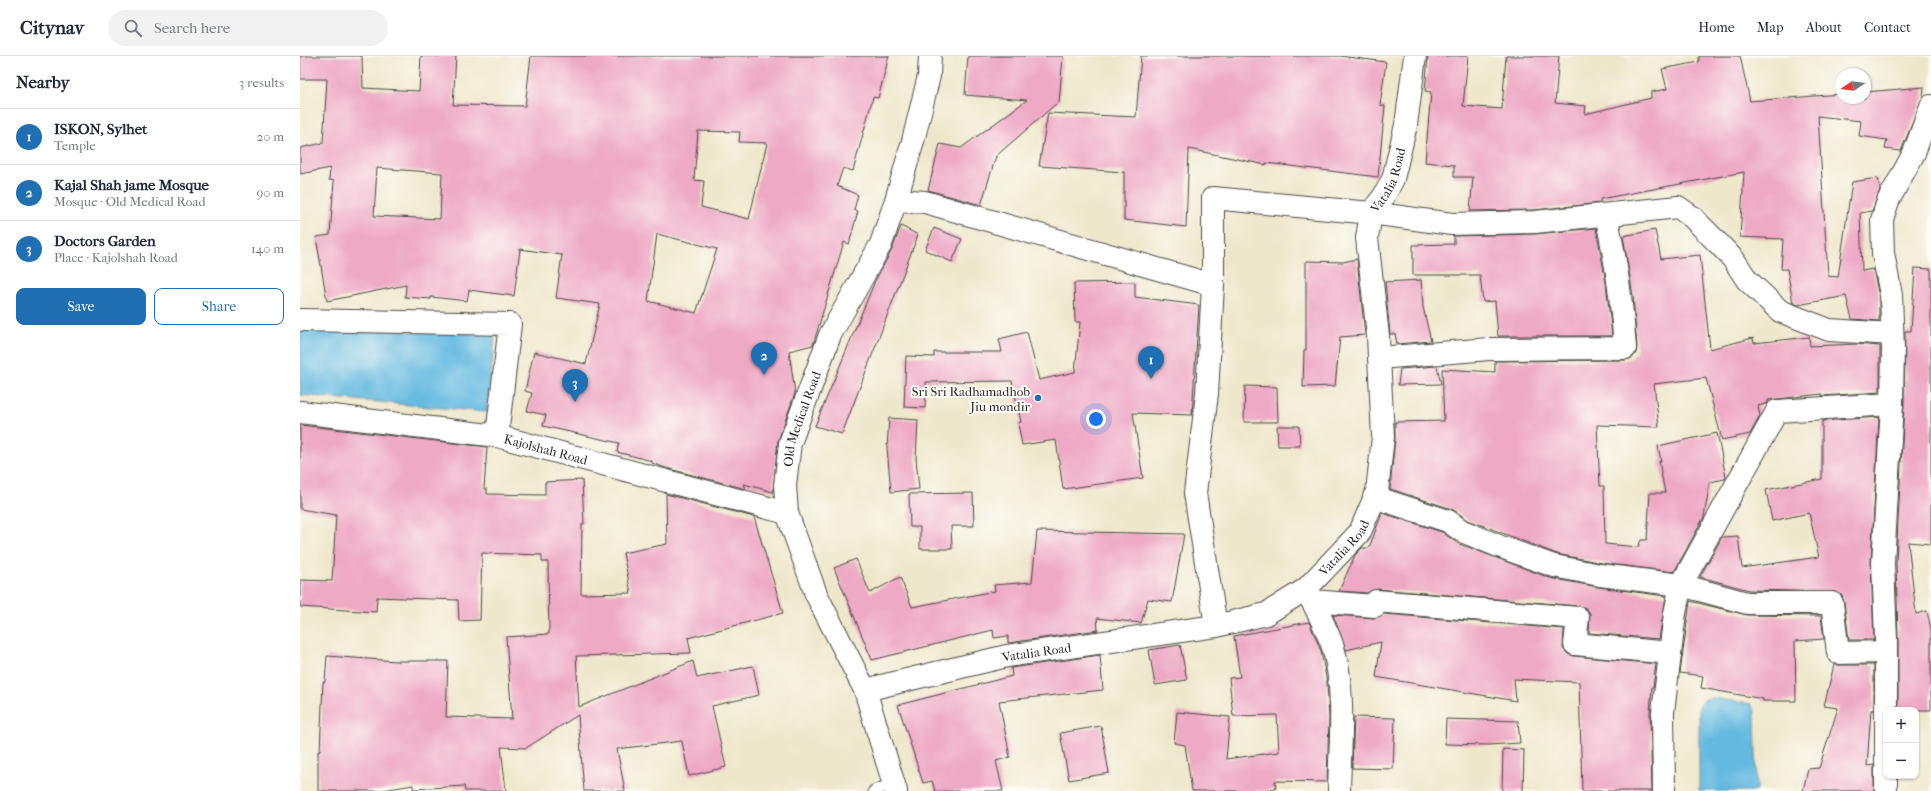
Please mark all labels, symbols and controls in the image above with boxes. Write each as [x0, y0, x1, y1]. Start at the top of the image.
search box [108, 10, 388, 46]
text: Citynav [20, 17, 84, 39]
icon: search [122, 17, 144, 39]
text: Search here [154, 19, 230, 37]
text: Home [1698, 19, 1735, 36]
text: Map [1757, 19, 1784, 36]
text: About [1806, 19, 1842, 36]
text: Contact [1864, 19, 1911, 36]
north arrow [1835, 68, 1871, 104]
text: Nearby [16, 72, 70, 92]
text: 3 results [239, 75, 284, 90]
text: ISKON, Sylhet [54, 120, 147, 138]
text: 1 [27, 129, 31, 144]
text: 20 m [257, 129, 284, 144]
text: Temple [54, 138, 96, 153]
street label: Vatalia Road [1366, 145, 1408, 216]
text: Kajal Shah jame Mosque [54, 176, 209, 194]
text: 2 [26, 185, 32, 200]
text: 90 m [256, 185, 284, 200]
text: Mosque · Old Medical Road [54, 194, 206, 209]
text: Doctors Garden [54, 232, 156, 250]
text: 3 [26, 241, 32, 256]
text: 140 m [251, 241, 284, 256]
text: Place · Kajolshah Road [54, 250, 178, 265]
button: Save [16, 288, 146, 325]
button: Share [154, 288, 284, 325]
pin: 2 [751, 342, 777, 375]
pin: 1 [1138, 346, 1164, 379]
street label: Old Medical Road [780, 368, 824, 467]
pin: 3 [562, 369, 588, 402]
place label: Sri Sri Radhamadhob Jiu mondir [912, 384, 1030, 414]
marker: Sri Sri Radhamadhob Jiu mondir [1033, 393, 1043, 403]
your location [1086, 409, 1106, 429]
street label: Kajolshah Road [502, 431, 590, 468]
street label: Vatalia Road [1315, 517, 1372, 579]
street label: Vatalia Road [1000, 639, 1073, 665]
map controls [1883, 707, 1919, 779]
button: + [1883, 707, 1919, 743]
button: − [1883, 743, 1919, 779]

